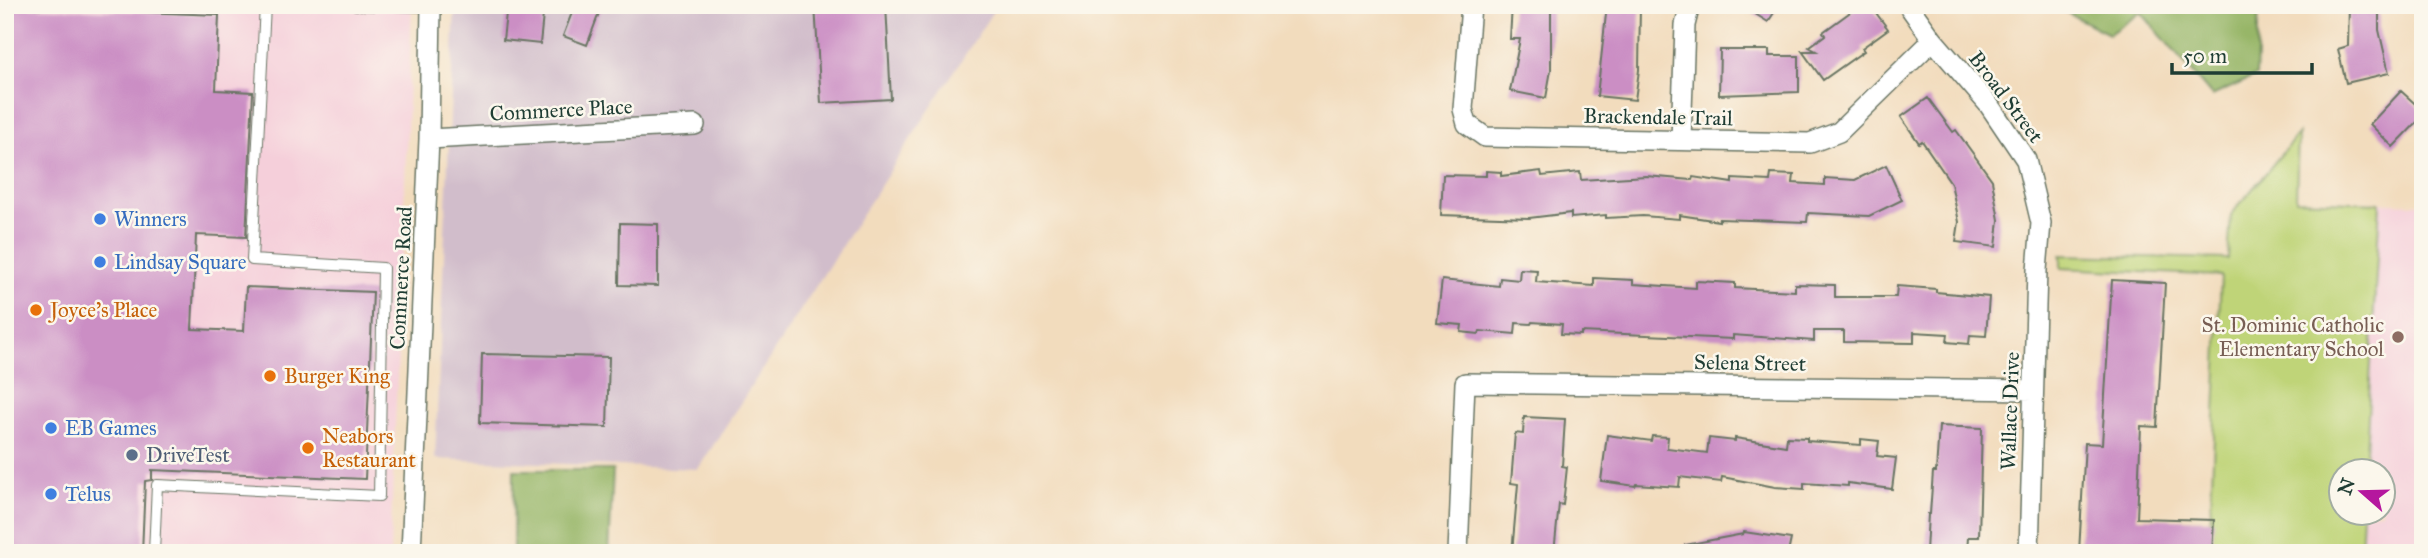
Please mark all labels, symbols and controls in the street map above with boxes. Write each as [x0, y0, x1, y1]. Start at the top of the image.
scale bar [2172, 32, 2312, 76]
text: 50 m [2183, 43, 2228, 69]
street label: Broad Street [1963, 46, 2049, 149]
street label: Commerce Place [489, 93, 633, 127]
street label: Brackendale Trail [1583, 103, 1733, 131]
street label: Commerce Road [384, 205, 418, 350]
place label: Winners [114, 206, 187, 232]
marker: Winners [92, 211, 108, 227]
place label: Lindsay Square [114, 249, 247, 275]
marker: Lindsay Square [92, 254, 108, 270]
place label: Joyce's Place [48, 297, 158, 323]
marker: Joyce's Place [28, 302, 44, 318]
place label: St. Dominic Catholic Elementary School [2201, 312, 2384, 362]
marker: St. Dominic Catholic Elementary School [2390, 329, 2406, 345]
street label: Selena Street [1694, 349, 1807, 377]
street label: Wallace Drive [1995, 351, 2025, 471]
place label: Burger King [284, 363, 390, 389]
marker: Burger King [262, 368, 278, 384]
place label: EB Games [65, 415, 157, 441]
marker: EB Games [43, 420, 59, 436]
place label: Neabors Restaurant [322, 423, 417, 473]
marker: Neabors Restaurant [300, 440, 316, 456]
place label: DriveTest [146, 442, 230, 468]
marker: DriveTest [124, 447, 140, 463]
north arrow [2326, 456, 2396, 526]
text: N [2333, 475, 2360, 498]
place label: Telus [65, 481, 111, 507]
marker: Telus [43, 486, 59, 502]

